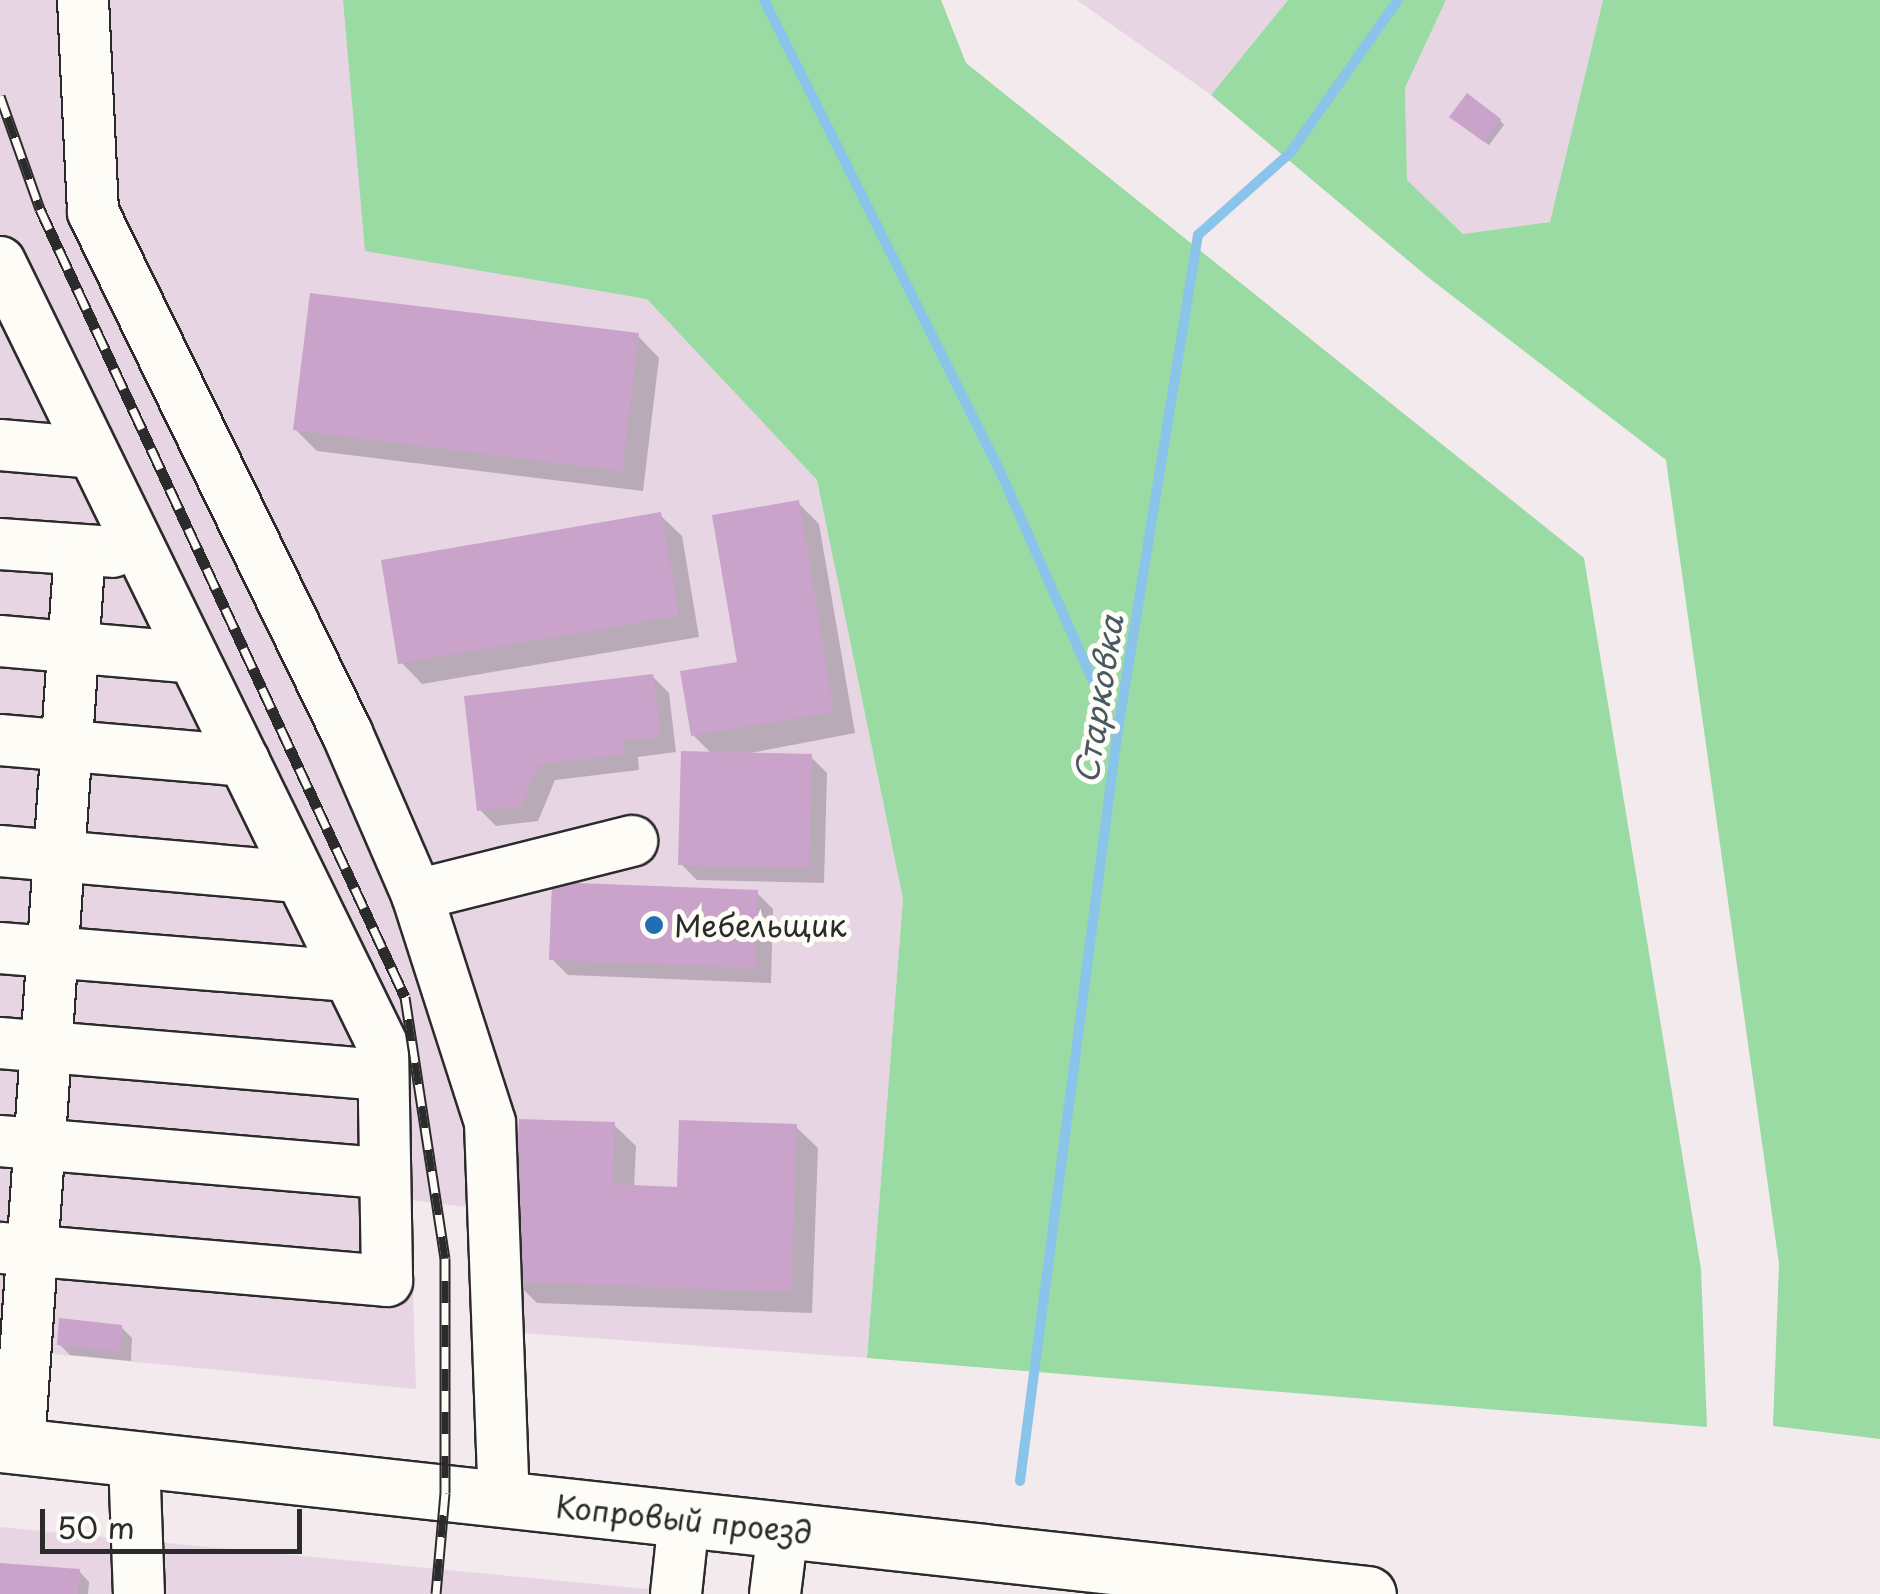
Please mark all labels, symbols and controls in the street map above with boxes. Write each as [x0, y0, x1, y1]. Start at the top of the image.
water label: Старковка [1066, 612, 1130, 786]
place label: Мебельщик [674, 907, 847, 943]
marker: Мебельщик [643, 914, 665, 936]
street label: Копровый проезд [555, 1488, 813, 1550]
scale bar [45, 1489, 308, 1551]
text: 50 m [57, 1504, 135, 1549]

